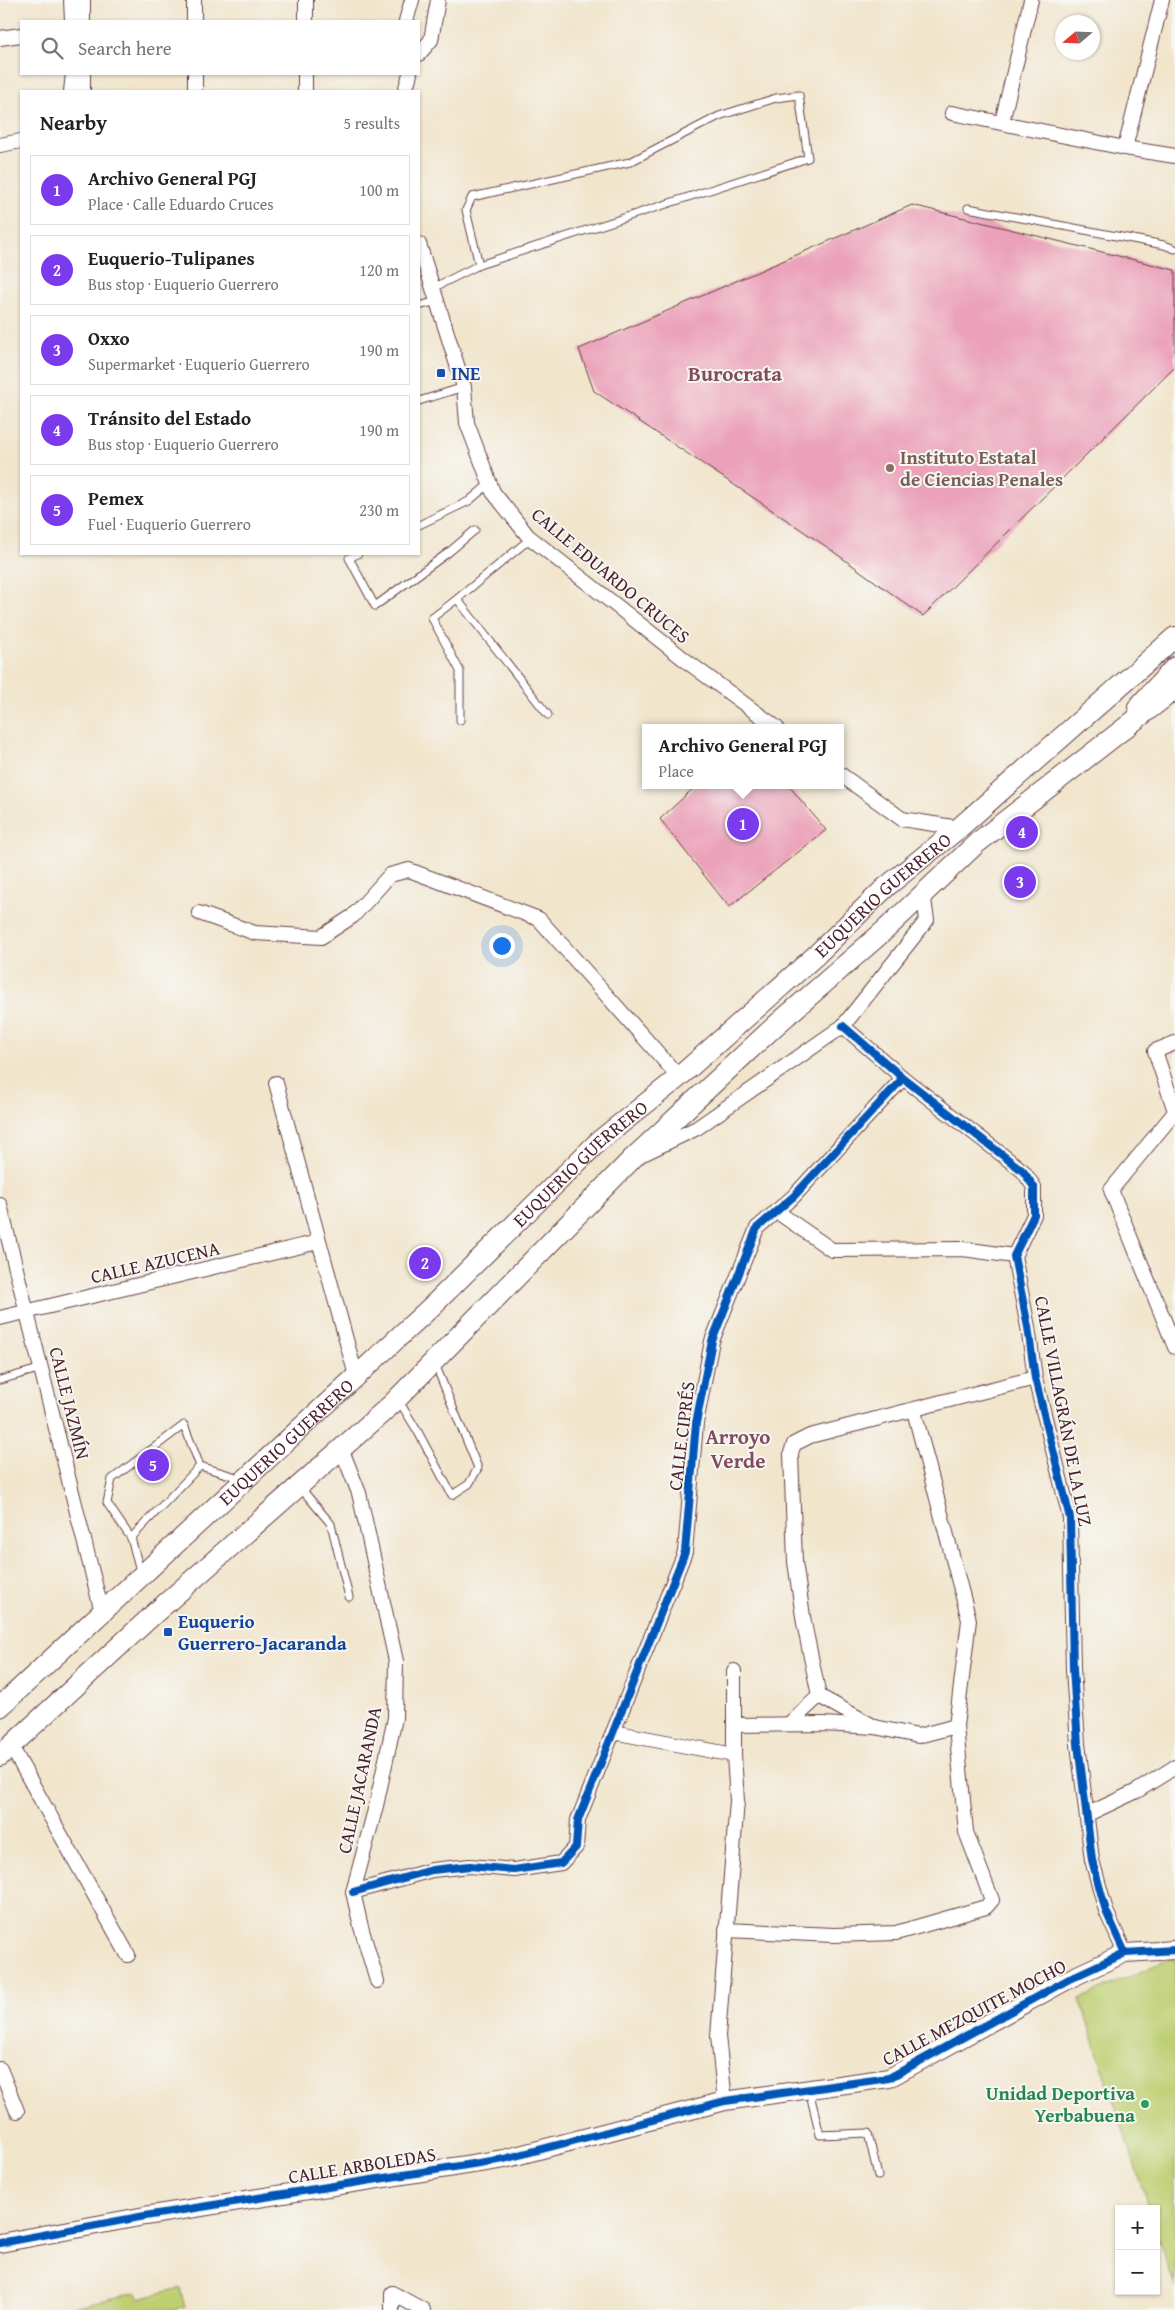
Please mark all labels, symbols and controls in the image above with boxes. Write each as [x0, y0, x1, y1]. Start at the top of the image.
north arrow [1055, 15, 1100, 60]
search box [20, 20, 420, 75]
icon: search [38, 34, 66, 62]
text: Search here [78, 34, 172, 62]
text: Nearby [40, 107, 107, 138]
text: 5 results [343, 111, 400, 135]
text: Archivo General PGJ [88, 164, 257, 192]
text: 1 [53, 178, 61, 202]
text: 100 m [359, 178, 399, 202]
text: Place · Calle Eduardo Cruces [88, 192, 274, 216]
text: Euquerio-Tulipanes [88, 244, 255, 272]
text: 2 [53, 258, 61, 282]
text: 120 m [359, 258, 399, 282]
text: Bus stop · Euquerio Guerrero [88, 272, 279, 296]
text: Oxxo [88, 324, 130, 352]
text: 3 [53, 338, 61, 362]
text: 190 m [359, 338, 399, 362]
text: Supermarket · Euquerio Guerrero [88, 352, 310, 376]
district label: Burocrata [688, 358, 782, 389]
place label: INE [451, 359, 480, 387]
marker: INE [435, 367, 447, 379]
text: Tránsito del Estado [88, 404, 251, 432]
text: 4 [53, 418, 61, 442]
text: 190 m [359, 418, 399, 442]
text: Bus stop · Euquerio Guerrero [88, 432, 279, 456]
place label: Instituto Estatal de Ciencias Penales [900, 443, 1063, 493]
marker: Instituto Estatal de Ciencias Penales [884, 462, 896, 474]
text: Pemex [88, 484, 144, 512]
text: 5 [53, 498, 61, 522]
text: 230 m [359, 498, 399, 522]
street label: CALLE EDUARDO CRUCES [526, 500, 696, 650]
text: Fuel · Euquerio Guerrero [88, 512, 251, 536]
popup [642, 724, 844, 789]
text: Archivo General PGJ [659, 731, 827, 759]
text: Place [659, 759, 694, 783]
pin: 1 [727, 805, 759, 843]
pin: 4 [1006, 813, 1038, 851]
street label: EUQUERIO GUERRERO [808, 826, 957, 964]
pin: 3 [1004, 863, 1036, 901]
your location [489, 933, 515, 959]
street label: EUQUERIO GUERRERO [506, 1093, 654, 1233]
street label: CALLE AZUCENA [88, 1233, 223, 1290]
pin: 2 [409, 1244, 441, 1282]
street label: CALLE VILLAGRÁN DE LA LUZ [1028, 1293, 1100, 1529]
street label: CALLE JAZMÍN [42, 1344, 98, 1462]
street label: EUQUERIO GUERRERO [212, 1372, 360, 1512]
street label: CALLE CIPRÉS [660, 1380, 702, 1492]
district label: Arroyo Verde [705, 1421, 771, 1476]
pin: 5 [137, 1446, 169, 1484]
place label: Euquerio Guerrero-Jacaranda [178, 1607, 347, 1657]
marker: Euquerio Guerrero-Jacaranda [162, 1626, 174, 1638]
street label: CALLE JACARANDA [330, 1703, 388, 1856]
street label: CALLE MEZQUITE MOCHO [877, 1952, 1071, 2072]
place label: Unidad Deportiva Yerbabuena [986, 2079, 1135, 2129]
marker: Unidad Deportiva Yerbabuena [1139, 2098, 1151, 2110]
street label: CALLE ARBOLEDAS [286, 2140, 438, 2190]
map controls [1115, 2205, 1160, 2295]
button: + [1115, 2205, 1160, 2250]
button: − [1115, 2250, 1160, 2295]

